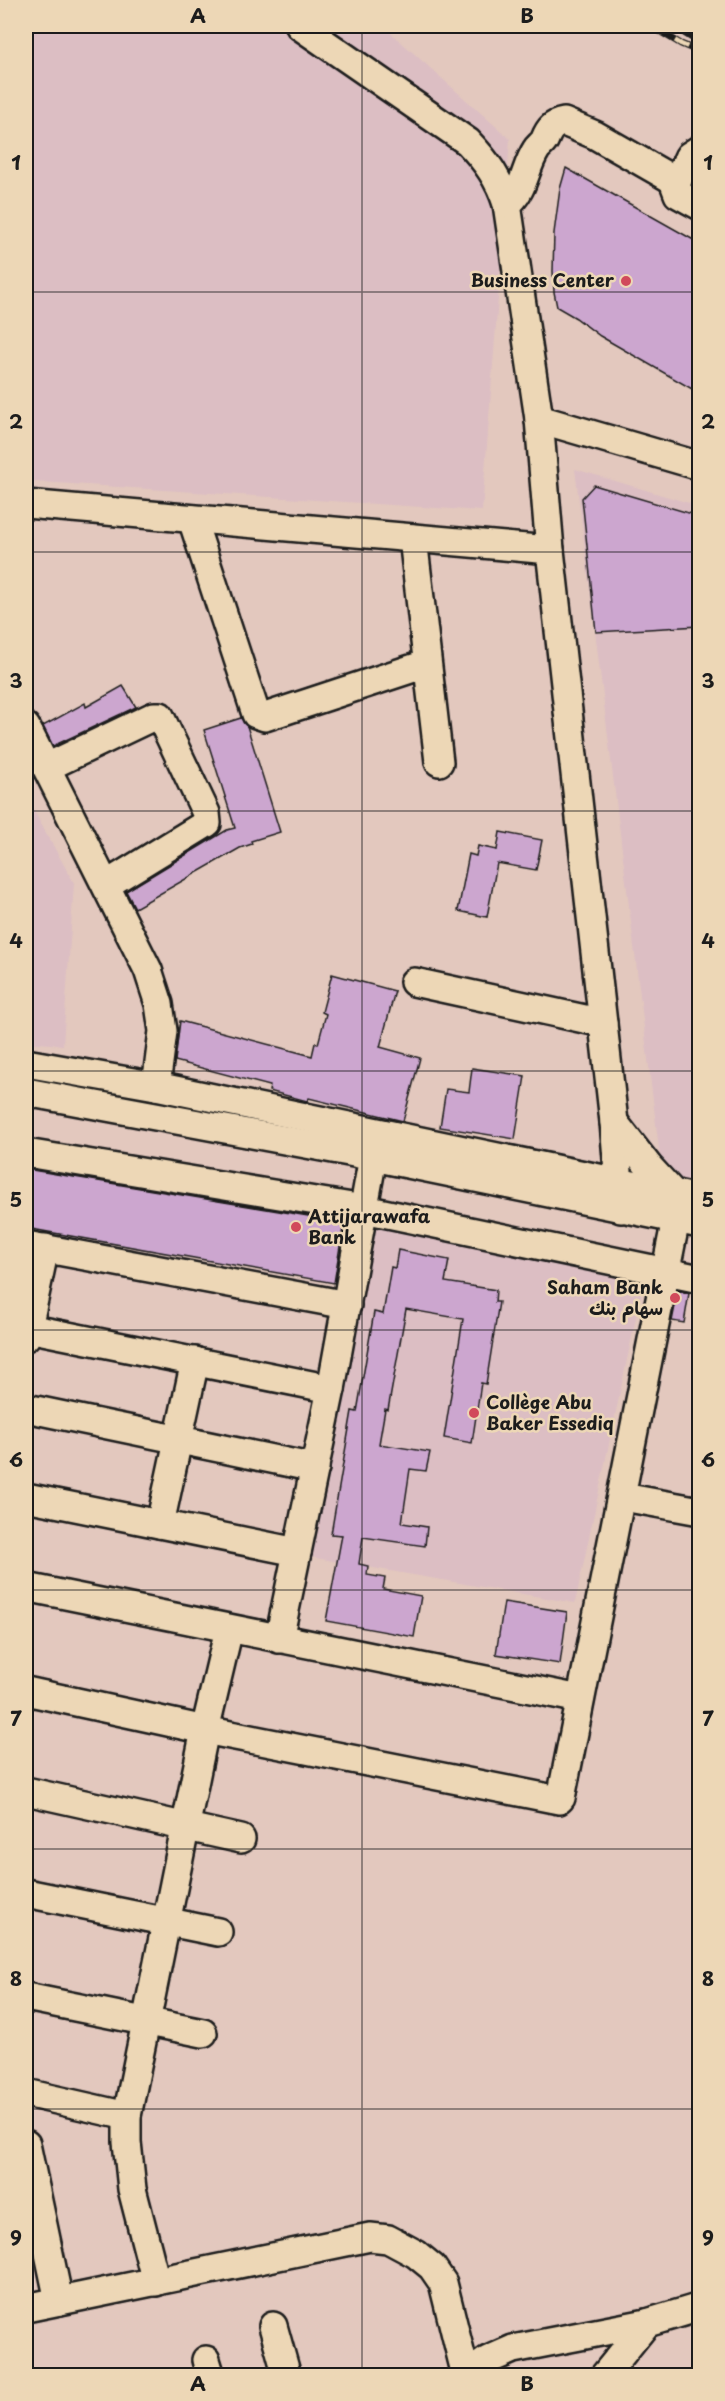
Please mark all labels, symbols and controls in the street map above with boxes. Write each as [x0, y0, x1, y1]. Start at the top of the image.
text: A [190, 0, 206, 30]
text: B [520, 0, 534, 30]
text: 1 [11, 147, 21, 177]
text: 1 [703, 147, 713, 177]
place label: Business Center [471, 266, 615, 293]
marker: Business Center [619, 274, 633, 288]
text: 2 [9, 406, 23, 436]
text: 2 [701, 406, 715, 436]
text: 3 [9, 665, 23, 695]
text: 3 [701, 665, 715, 695]
text: 4 [9, 925, 23, 955]
text: 4 [701, 925, 715, 955]
text: 5 [10, 1184, 22, 1214]
text: 5 [702, 1184, 714, 1214]
place label: Attijarawafa Bank [307, 1202, 431, 1250]
marker: Attijarawafa Bank [289, 1220, 303, 1234]
place label: Saham Bank سهام بنك [547, 1273, 663, 1323]
marker: Saham Bank سهام بنك [668, 1291, 682, 1305]
place label: Collège Abu Baker Essediq [486, 1388, 614, 1436]
marker: Collège Abu Baker Essediq [467, 1406, 481, 1420]
text: 6 [9, 1444, 23, 1474]
text: 6 [701, 1444, 715, 1474]
text: 7 [10, 1703, 22, 1733]
text: 7 [702, 1703, 714, 1733]
text: 8 [10, 1963, 22, 1993]
text: 8 [702, 1963, 714, 1993]
text: 9 [10, 2222, 22, 2252]
text: 9 [702, 2222, 714, 2252]
text: A [190, 2368, 206, 2398]
text: B [520, 2368, 534, 2398]

